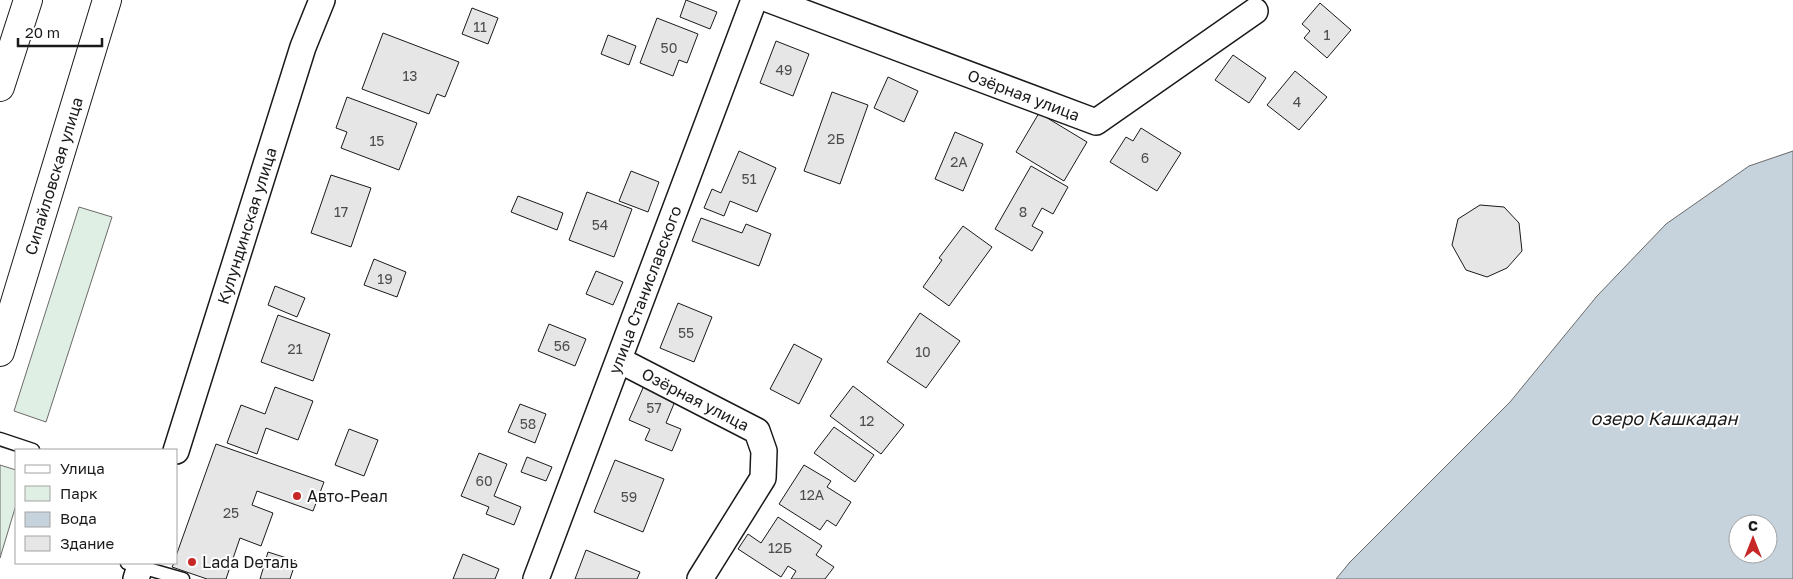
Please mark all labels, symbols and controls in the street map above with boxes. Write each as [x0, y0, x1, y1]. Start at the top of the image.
scale bar [18, 15, 101, 47]
house number: 11 [473, 18, 487, 35]
text: 20 m [25, 23, 60, 41]
house number: 1 [1324, 26, 1331, 43]
house number: 50 [661, 39, 677, 56]
house number: 49 [775, 61, 793, 78]
street label: Озёрная улица [965, 65, 1083, 125]
house number: 13 [403, 67, 417, 84]
house number: 4 [1293, 93, 1301, 110]
street label: Сипайловская улица [20, 95, 87, 257]
house number: 2Б [827, 130, 845, 147]
house number: 15 [370, 132, 384, 149]
street label: Кулундинская улица [213, 145, 281, 307]
house number: 6 [1141, 149, 1149, 166]
house number: 2А [950, 153, 968, 170]
house number: 51 [742, 170, 757, 187]
house number: 17 [334, 203, 348, 220]
street label: улица Станиславского [604, 203, 686, 377]
house number: 8 [1019, 203, 1027, 220]
house number: 54 [592, 216, 608, 233]
house number: 19 [377, 270, 393, 287]
house number: 55 [678, 324, 694, 341]
house number: 56 [554, 337, 570, 354]
house number: 21 [288, 340, 303, 357]
house number: 10 [915, 343, 931, 360]
street label: Озёрная улица [638, 363, 753, 435]
house number: 57 [646, 399, 662, 416]
water label: озеро Кашкадан [1591, 407, 1738, 429]
house number: 12 [860, 412, 874, 429]
house number: 58 [520, 415, 536, 432]
legend [15, 449, 178, 564]
text: Улица [60, 459, 105, 477]
house number: 60 [475, 472, 493, 489]
text: Парк [60, 484, 98, 502]
place label: Авто-Реал [307, 486, 388, 506]
house number: 12А [800, 486, 825, 503]
house number: 59 [621, 488, 637, 505]
marker: Авто-Реал [291, 490, 303, 502]
house number: 25 [223, 504, 239, 521]
text: Вода [60, 509, 97, 527]
north arrow [1728, 514, 1778, 564]
text: С [1748, 517, 1758, 534]
text: Здание [60, 534, 114, 552]
house number: 12Б [768, 539, 792, 556]
place label: Lada Dеталь [202, 552, 298, 572]
marker: Lada Dеталь [186, 556, 198, 568]

